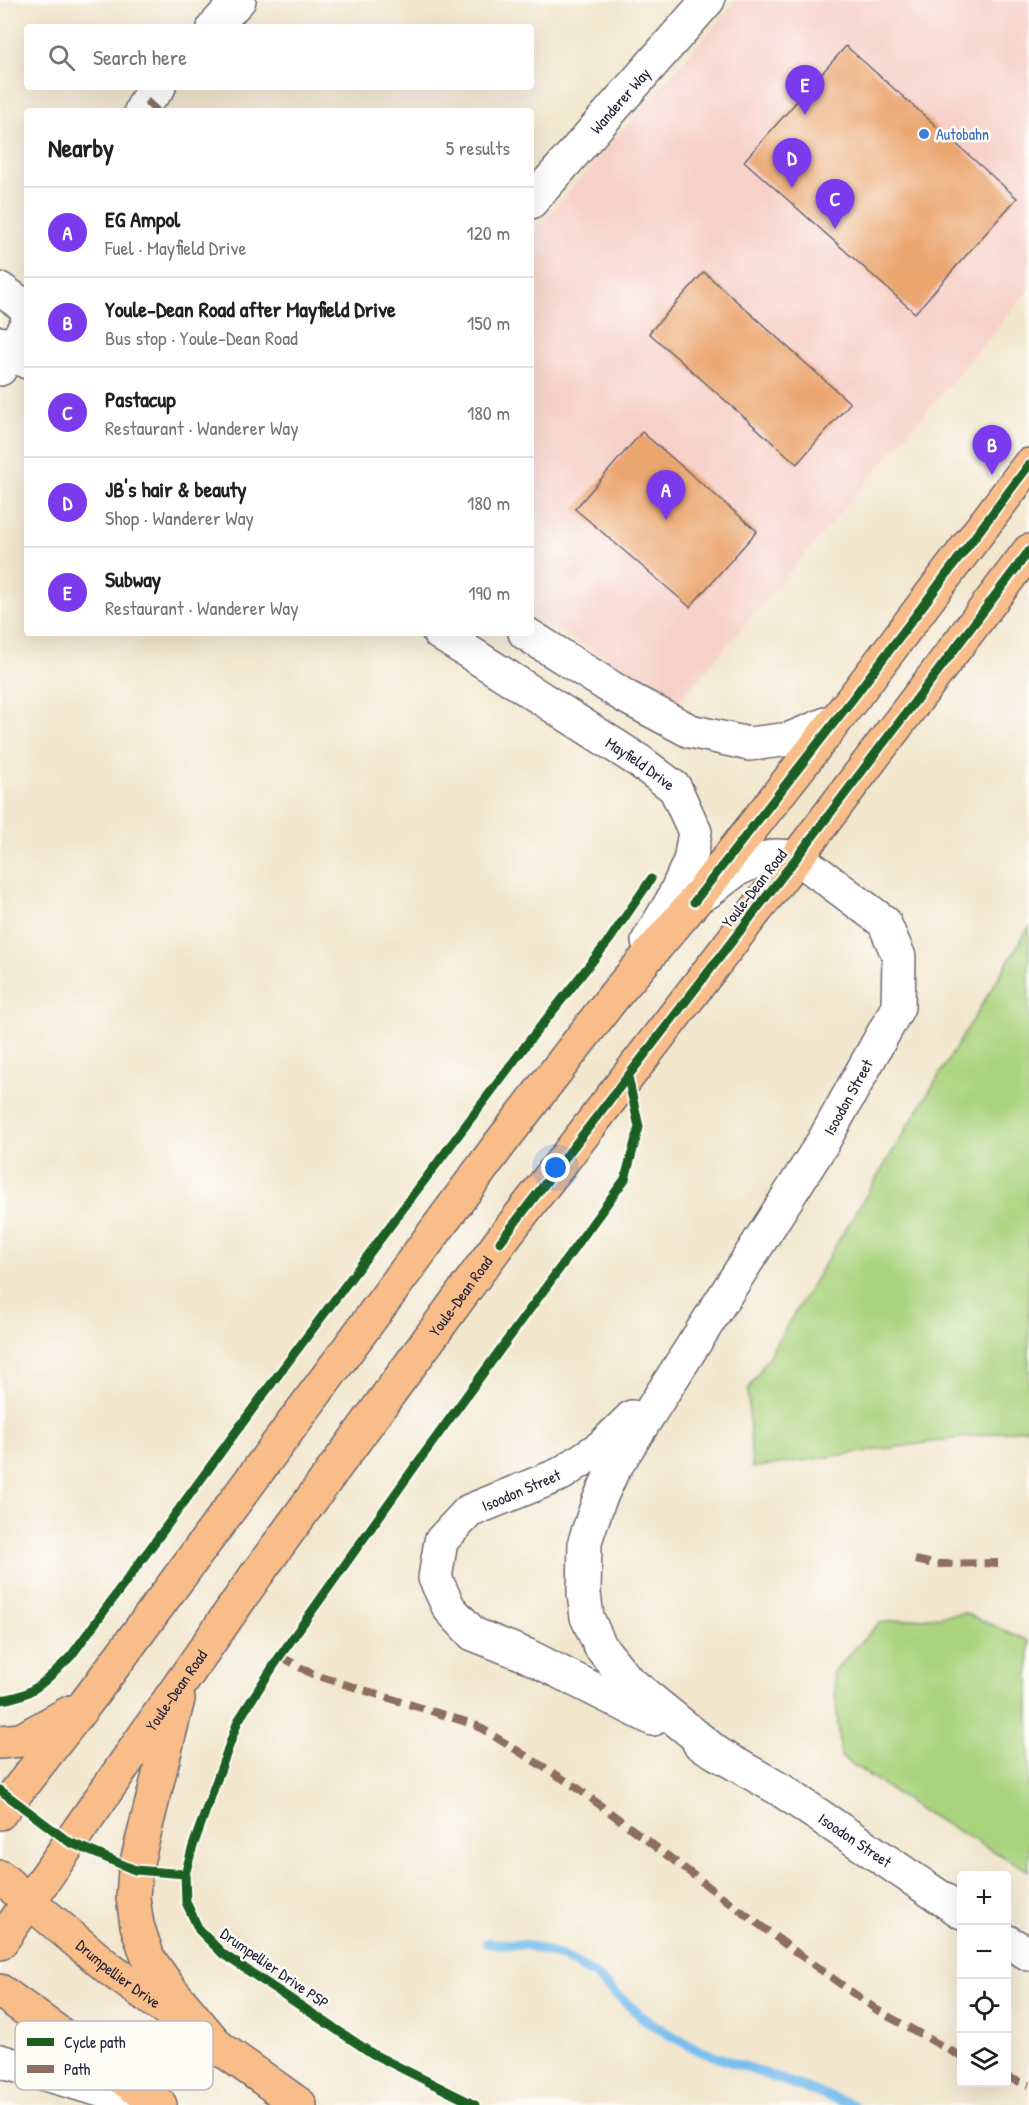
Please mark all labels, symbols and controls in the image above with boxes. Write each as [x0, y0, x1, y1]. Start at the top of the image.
search box [24, 24, 534, 90]
icon: search [45, 41, 78, 74]
text: Search here [93, 42, 187, 72]
street label: Wanderer Way [585, 62, 655, 138]
pin: E [786, 66, 824, 115]
place label: Autobahn [936, 123, 989, 145]
marker: Autobahn [917, 127, 931, 141]
text: Nearby [48, 130, 114, 165]
text: 5 results [446, 134, 510, 161]
pin: D [772, 138, 812, 188]
pin: C [816, 180, 854, 229]
text: EG Ampol [105, 204, 180, 234]
text: A [63, 219, 72, 246]
text: 120 m [466, 219, 510, 246]
text: Fuel · Mayfield Drive [105, 234, 247, 261]
text: Youle-Dean Road after Mayfield Drive [105, 294, 396, 324]
text: B [62, 309, 73, 336]
text: 150 m [467, 309, 510, 336]
text: Bus stop · Youle-Dean Road [105, 324, 298, 351]
text: Pastacup [105, 384, 176, 414]
text: C [62, 399, 73, 426]
text: 180 m [467, 399, 510, 426]
text: Restaurant · Wanderer Way [105, 414, 299, 441]
pin: B [972, 426, 1012, 475]
pin: A [646, 470, 686, 520]
text: JB's hair & beauty [105, 474, 247, 504]
text: D [63, 489, 72, 516]
text: 180 m [467, 489, 510, 516]
text: Shop · Wanderer Way [105, 504, 254, 531]
text: Subway [105, 564, 161, 594]
text: E [63, 579, 72, 606]
text: 190 m [468, 579, 510, 606]
text: Restaurant · Wanderer Way [105, 594, 299, 621]
street label: Mayfield Drive [602, 732, 680, 796]
street label: Youle-Dean Road [716, 844, 792, 932]
street label: Isoodon Street [818, 1055, 878, 1139]
your location [541, 1153, 570, 1182]
street label: Youle-Dean Road [424, 1252, 497, 1341]
street label: Isoodon Street [478, 1463, 564, 1516]
street label: Youle-Dean Road [140, 1645, 212, 1735]
street label: Isoodon Street [814, 1807, 896, 1873]
map controls [957, 1871, 1011, 2087]
button: + [957, 1871, 1011, 1925]
street label: Drumpellier Drive PSP [216, 1922, 334, 2014]
button: − [957, 1925, 1011, 1979]
street label: Drumpellier Drive [71, 1934, 166, 2013]
button: locate [957, 1979, 1011, 2033]
legend [15, 2021, 213, 2090]
text: Cycle path [64, 2031, 126, 2053]
button: layers [957, 2033, 1011, 2087]
text: Path [64, 2058, 90, 2080]

